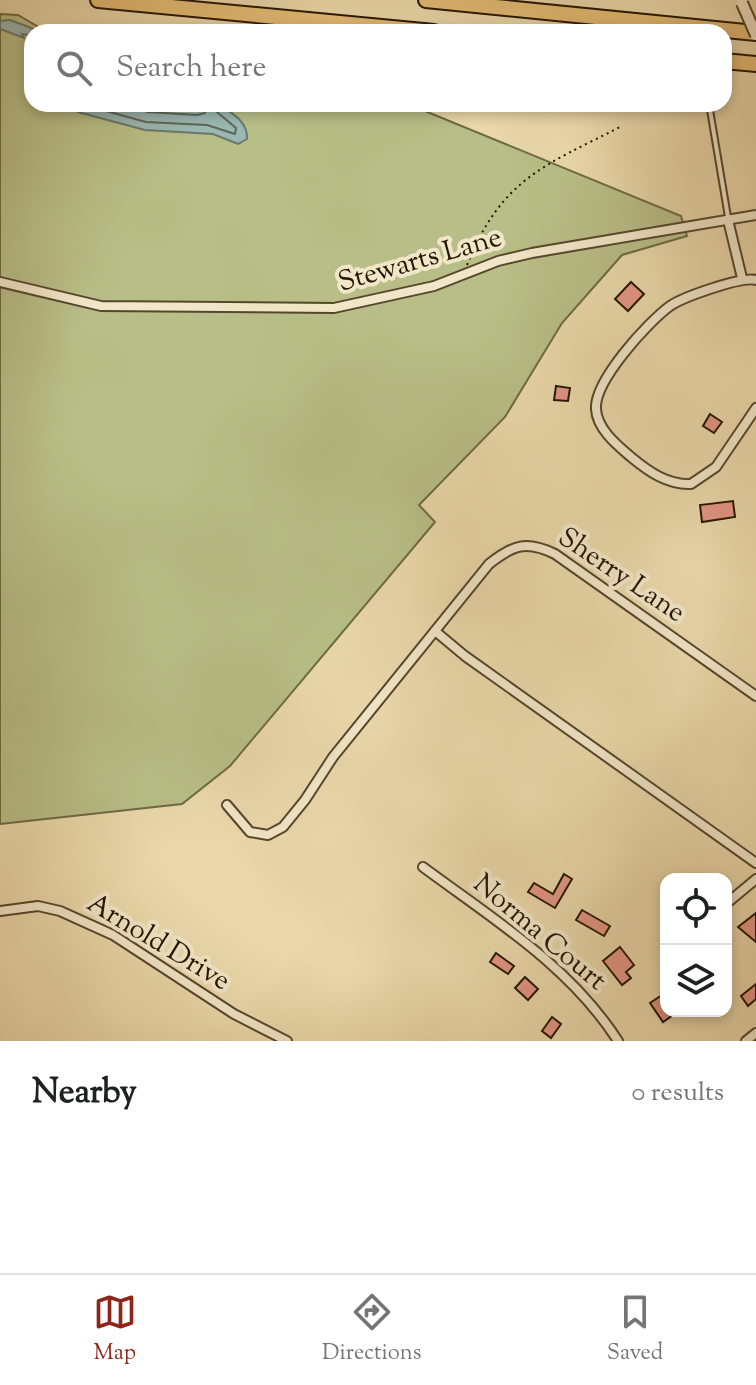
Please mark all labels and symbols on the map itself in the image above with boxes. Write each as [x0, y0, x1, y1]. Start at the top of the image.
street label: Stewarts Lane [333, 219, 507, 303]
street label: Sherry Lane [549, 519, 693, 633]
street label: Norma Court [464, 865, 615, 1001]
street label: Arnold Drive [79, 884, 237, 1002]

